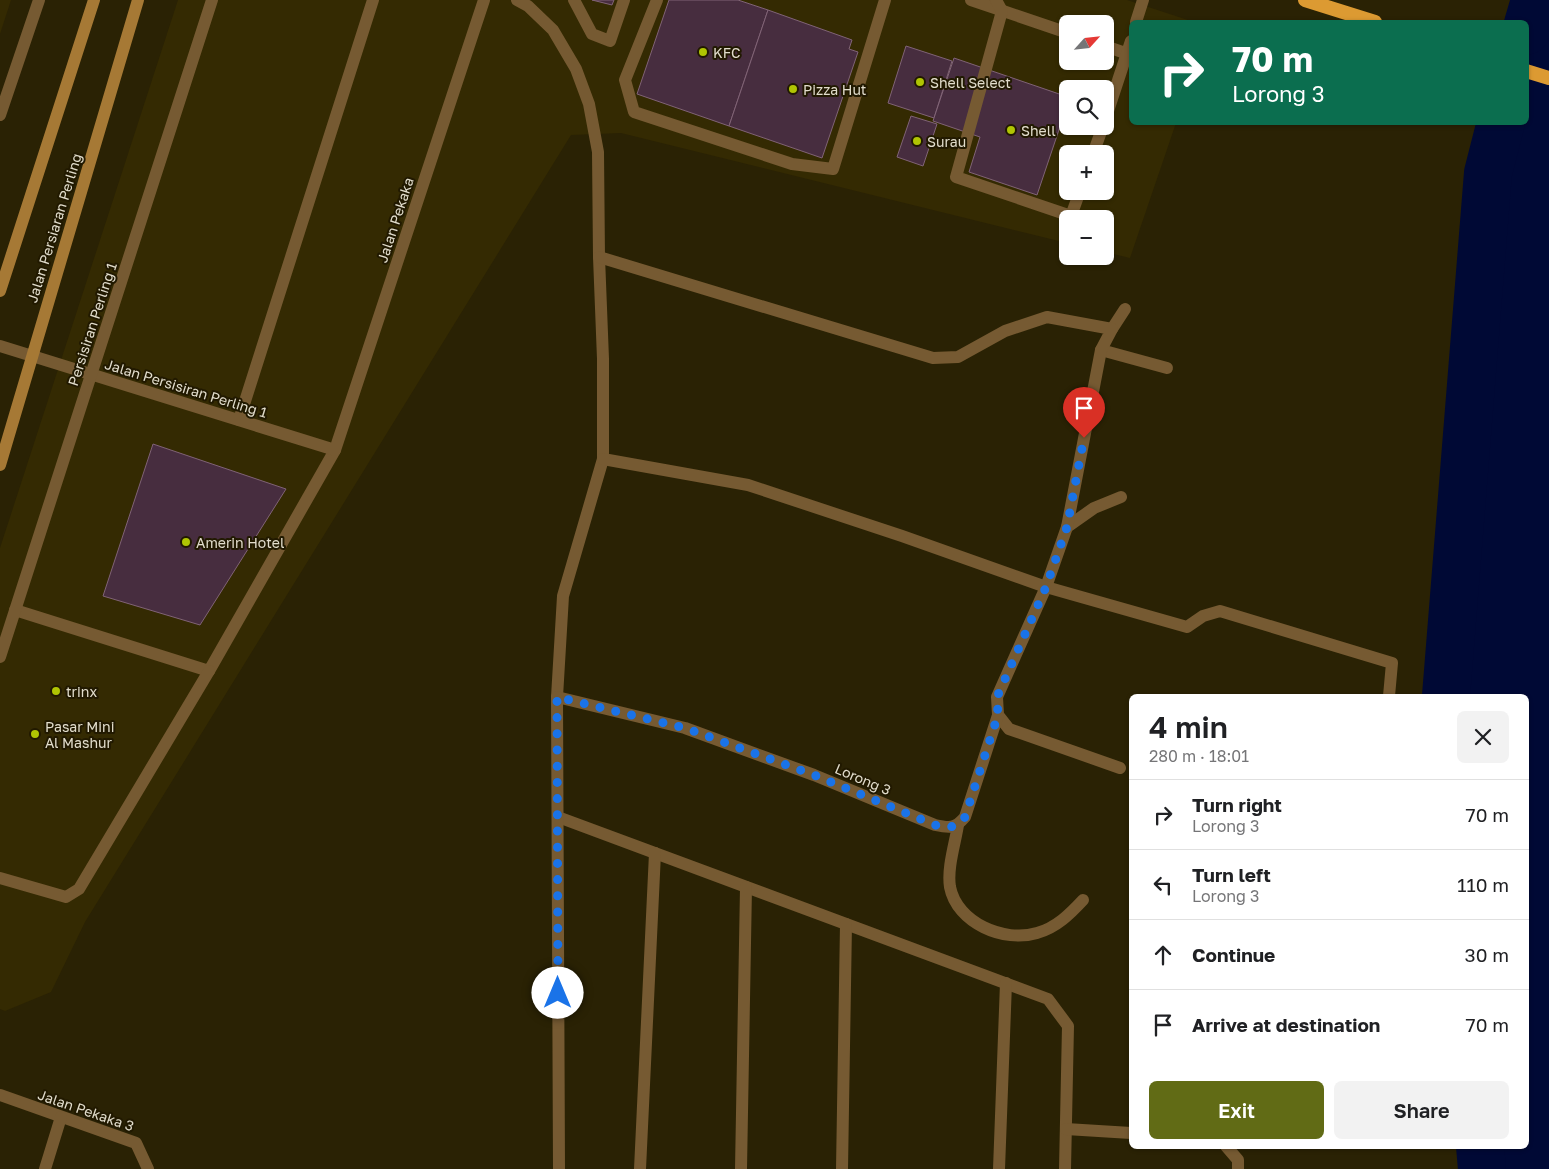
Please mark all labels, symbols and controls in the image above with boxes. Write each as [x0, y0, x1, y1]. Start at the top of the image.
north arrow [1059, 15, 1114, 70]
map controls [1059, 15, 1114, 265]
text: 70 m [1232, 38, 1313, 80]
icon: right [1149, 40, 1214, 105]
place label: KFC [713, 44, 740, 61]
marker: KFC [697, 46, 709, 58]
place label: Shell Select [930, 74, 1011, 91]
marker: Shell Select [914, 76, 926, 88]
button: search [1059, 80, 1114, 135]
text: Lorong 3 [1232, 80, 1325, 107]
place label: Pizza Hut [803, 81, 866, 98]
marker: Pizza Hut [787, 83, 799, 95]
place label: Shell [1021, 122, 1056, 139]
marker: Shell [1005, 124, 1017, 136]
place label: Surau [927, 133, 966, 150]
marker: Surau [911, 135, 923, 147]
button: + [1059, 145, 1114, 200]
street label: Jalan Persiaran Perling [23, 151, 85, 305]
street label: Jalan Pekaka [373, 175, 417, 265]
button: − [1059, 210, 1114, 265]
street label: Persisiran Perling 1 [64, 260, 120, 388]
street label: Jalan Persisiran Perling 1 [103, 355, 269, 421]
pin [1063, 387, 1105, 438]
icon: arrive [1070, 394, 1098, 422]
place label: Amerin Hotel [196, 534, 284, 551]
marker: Amerin Hotel [180, 536, 192, 548]
place label: trinx [66, 683, 97, 700]
marker: trinx [50, 685, 62, 697]
text: 4 min [1149, 709, 1228, 745]
button: close [1457, 711, 1509, 763]
place label: Pasar Mini Al Mashur [45, 718, 114, 751]
marker: Pasar Mini Al Mashur [29, 728, 41, 740]
text: 280 m · 18:01 [1149, 746, 1249, 766]
street label: Lorong 3 [833, 760, 893, 798]
text: Turn right [1192, 793, 1282, 816]
icon: right [1149, 801, 1177, 829]
text: 70 m [1466, 803, 1509, 826]
text: Lorong 3 [1192, 816, 1259, 836]
text: Turn left [1192, 863, 1271, 886]
icon: left [1149, 871, 1177, 899]
text: 110 m [1457, 873, 1509, 896]
text: Lorong 3 [1192, 886, 1259, 906]
icon: ahead [1149, 941, 1177, 969]
text: Continue [1192, 943, 1275, 966]
text: 30 m [1465, 943, 1509, 966]
position arrow [531, 966, 583, 1018]
icon: arrive [1149, 1011, 1177, 1039]
text: Arrive at destination [1192, 1013, 1380, 1036]
text: 70 m [1466, 1013, 1509, 1036]
button: Exit [1149, 1081, 1324, 1139]
button: Share [1334, 1081, 1509, 1139]
street label: Jalan Pekaka 3 [36, 1086, 136, 1134]

